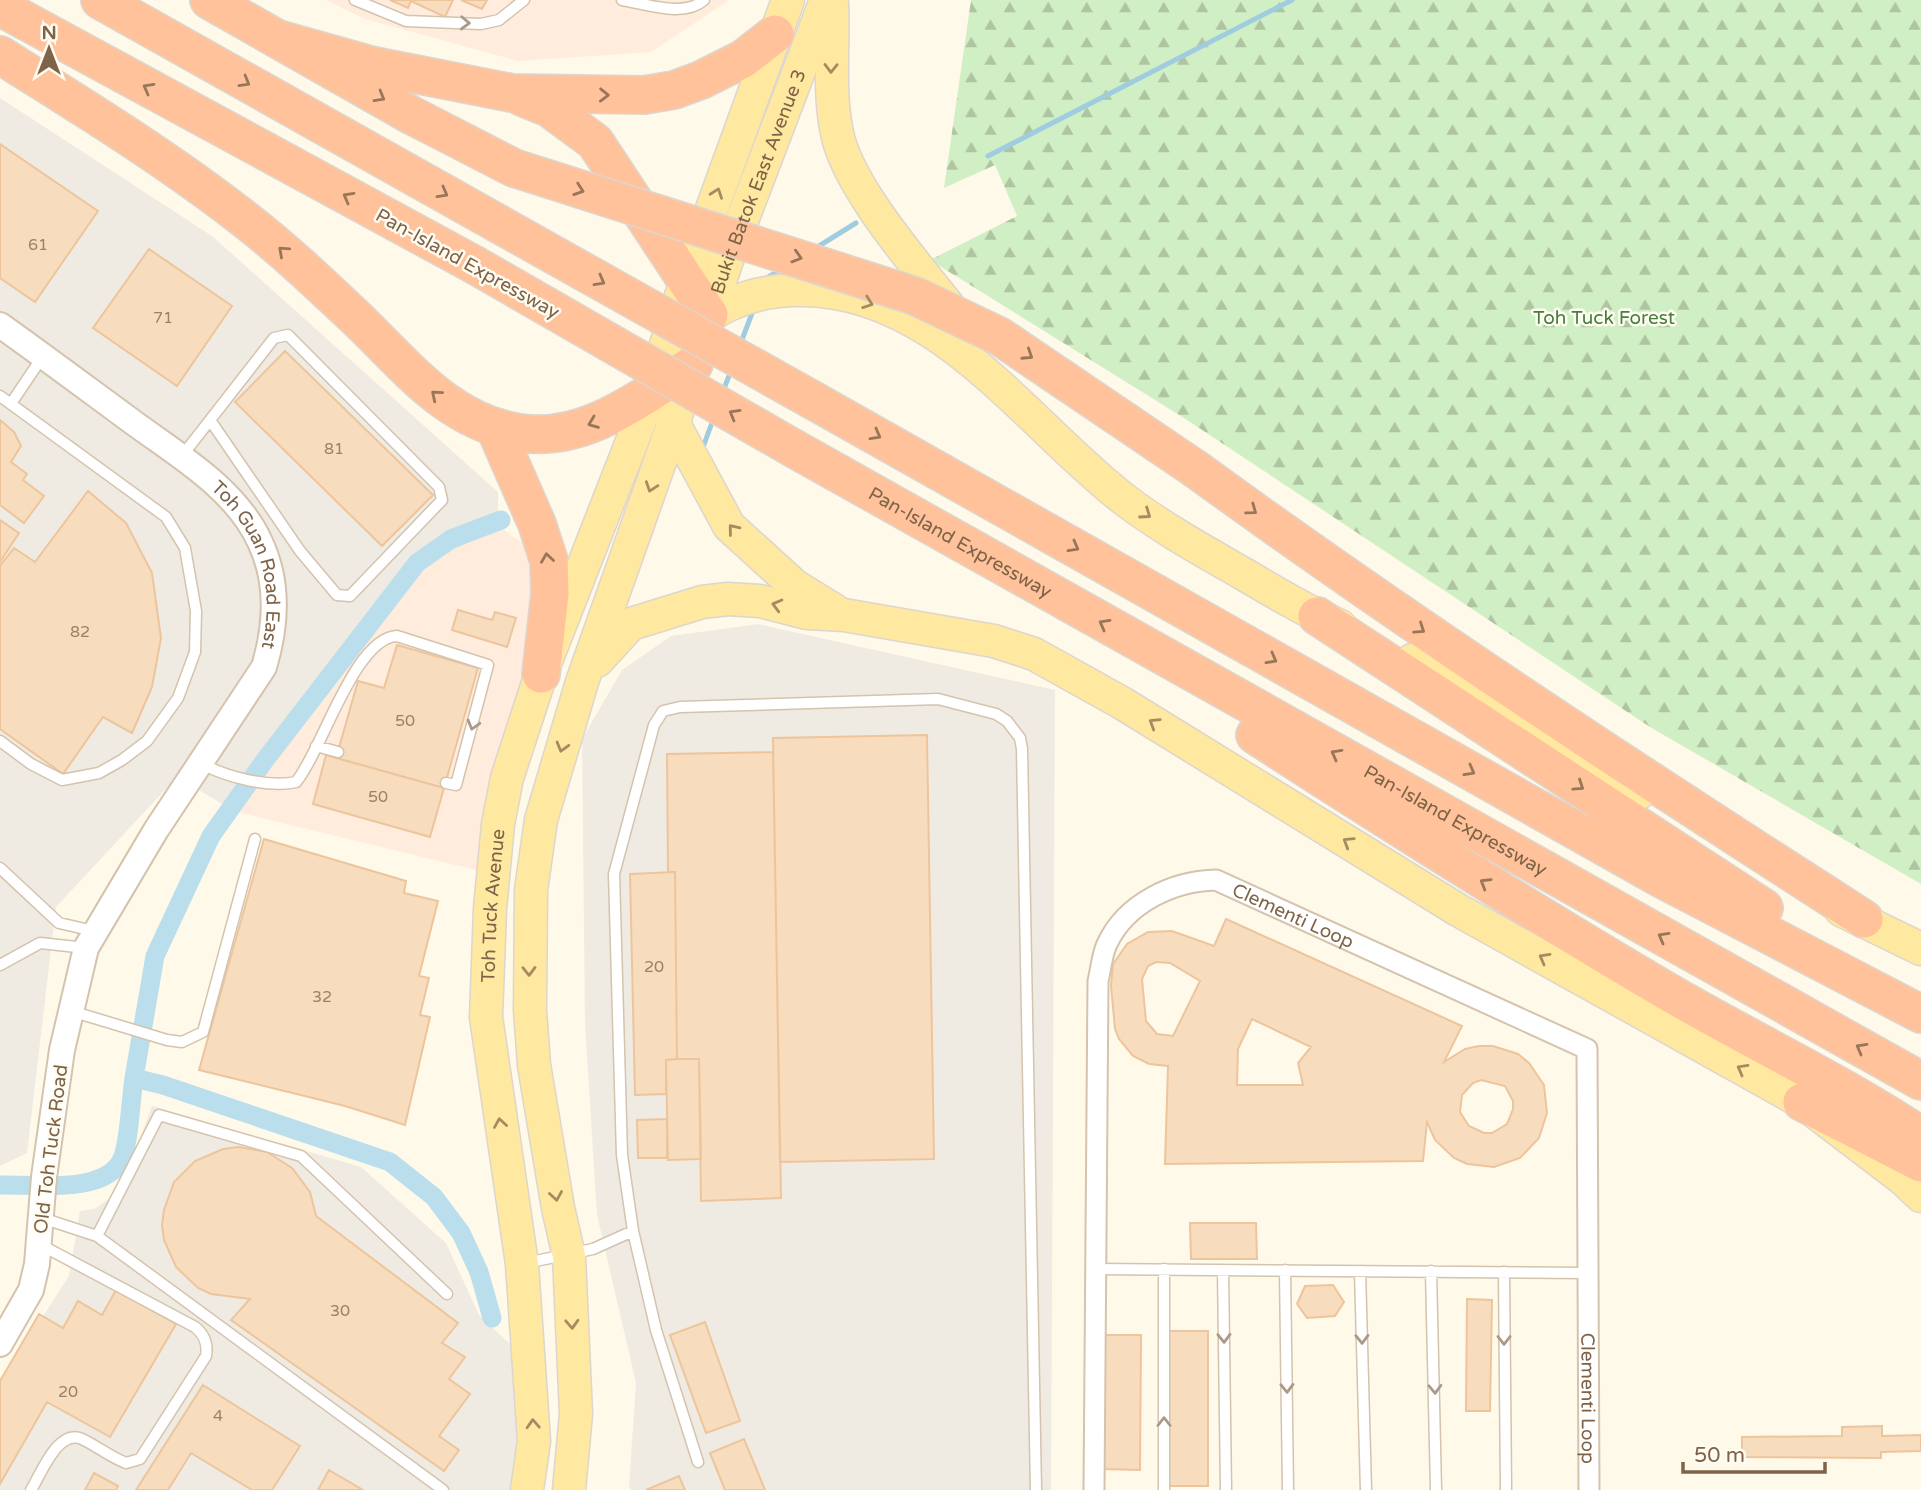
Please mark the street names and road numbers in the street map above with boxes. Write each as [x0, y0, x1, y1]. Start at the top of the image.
street label: Bukit Batok East Avenue 3 [707, 66, 811, 297]
street label: Pan-Island Expressway [372, 204, 563, 324]
street label: Toh Guan Road East [207, 476, 284, 651]
street label: Pan-Island Expressway [864, 483, 1055, 603]
street label: Pan-Island Expressway [1360, 761, 1551, 881]
street label: Toh Tuck Avenue [477, 828, 509, 983]
street label: Clementi Loop [1229, 879, 1357, 953]
street label: Old Toh Tuck Road [30, 1063, 72, 1235]
street label: Clementi Loop [1576, 1333, 1599, 1464]

